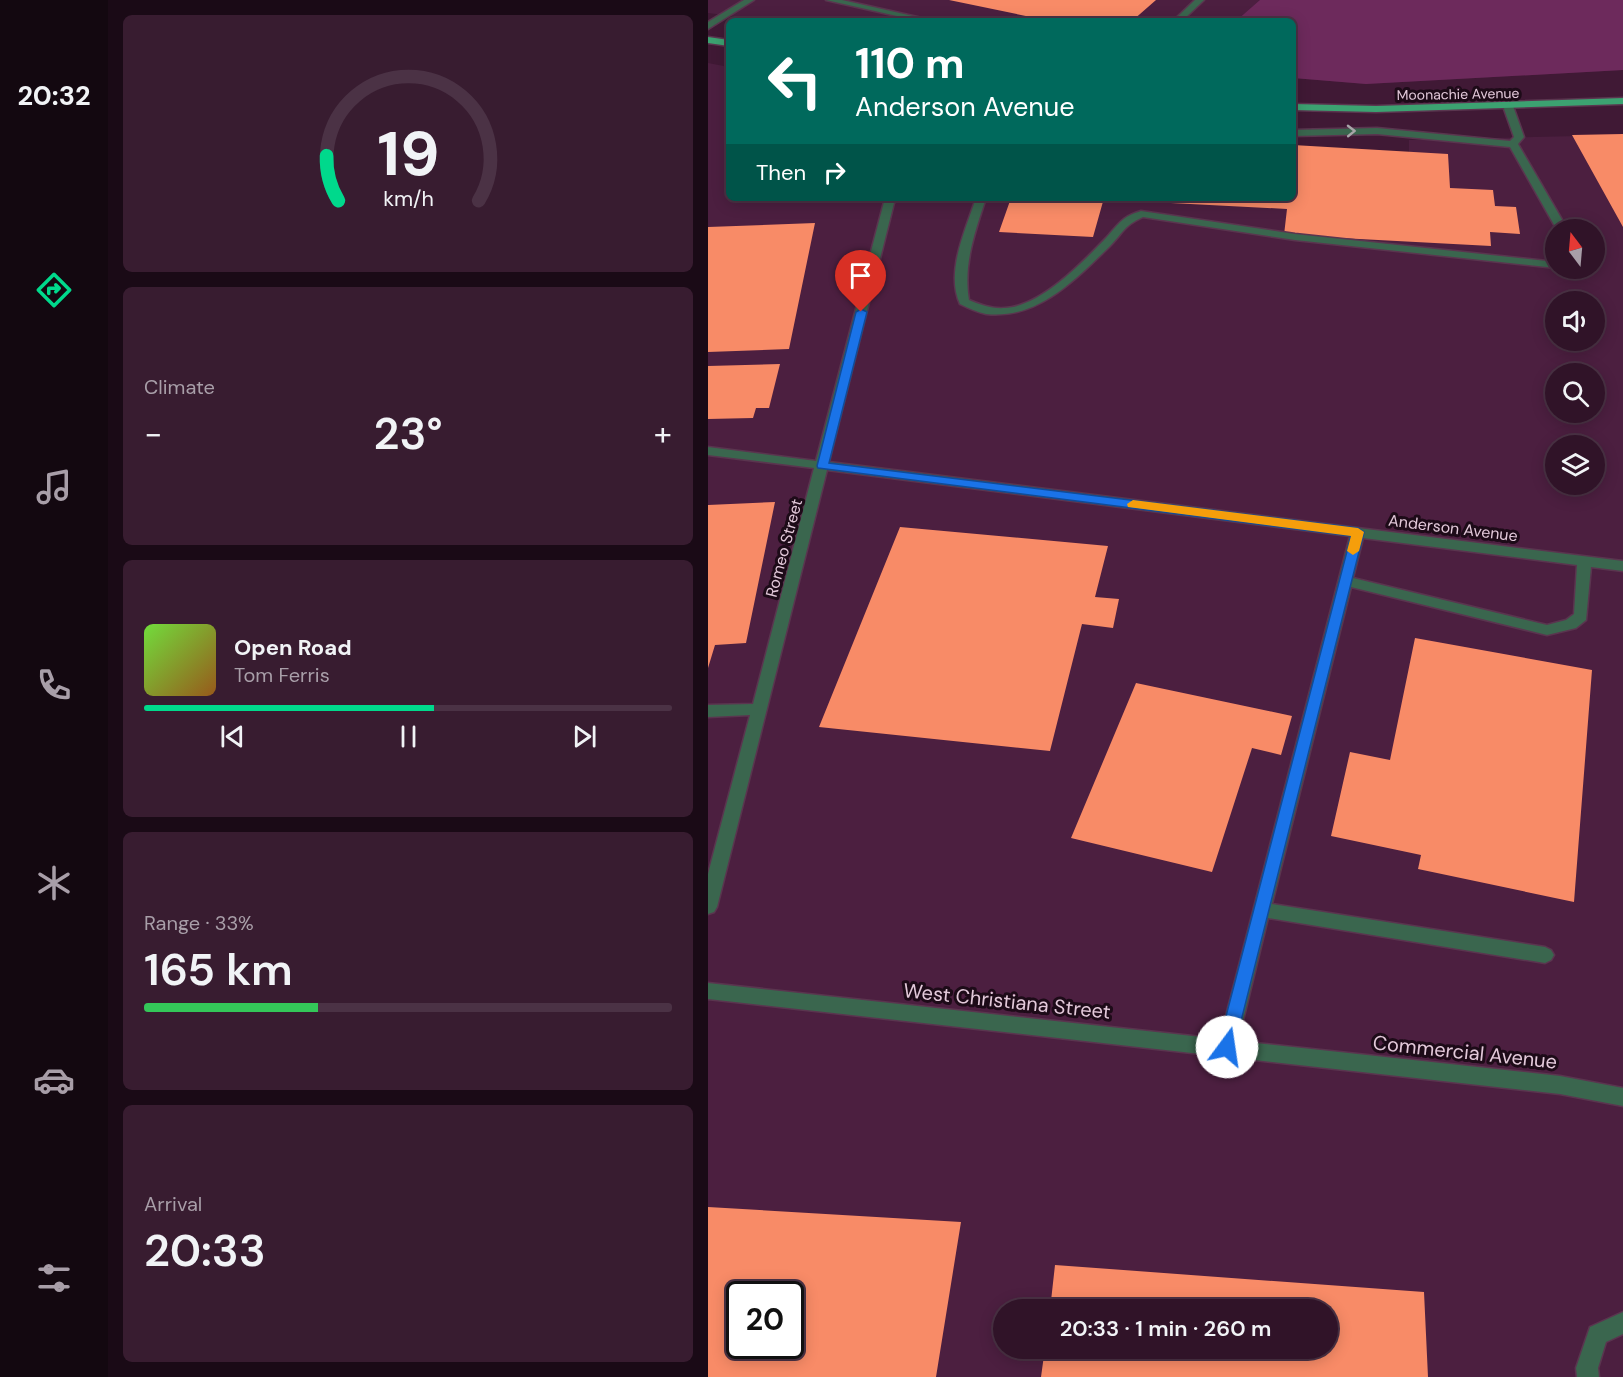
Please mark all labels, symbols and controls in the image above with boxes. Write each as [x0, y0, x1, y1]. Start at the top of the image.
text: 110 m [855, 36, 965, 91]
icon: left [756, 42, 834, 120]
text: 20:32 [17, 78, 91, 113]
street label: Moonachie Avenue [1397, 84, 1520, 104]
text: Anderson Avenue [855, 89, 1075, 124]
text: 19 [377, 113, 439, 194]
one-way arrow [1347, 125, 1356, 137]
icon: right [818, 156, 851, 189]
text: Then [756, 158, 806, 187]
text: km/h [383, 185, 433, 213]
north arrow [1545, 219, 1605, 279]
map controls [1545, 219, 1605, 495]
pin [835, 250, 886, 312]
icon: arrive [844, 259, 877, 292]
icon: directions [33, 269, 75, 311]
button: sound [1545, 291, 1605, 351]
button: search [1545, 363, 1605, 423]
text: Climate [144, 374, 215, 400]
text: 23° [374, 404, 443, 463]
text: − [144, 412, 162, 455]
text: + [654, 412, 672, 455]
button: layers [1545, 435, 1605, 495]
icon: music [33, 466, 75, 508]
street label: Romeo Street [761, 497, 807, 599]
street label: Anderson Avenue [1387, 510, 1519, 546]
text: Open Road [234, 633, 352, 662]
text: Tom Ferris [234, 662, 330, 688]
icon: phone [33, 664, 75, 706]
icon: previous [216, 720, 249, 753]
icon: pause [392, 720, 425, 753]
icon: next [568, 720, 601, 753]
icon: climate [33, 862, 75, 904]
text: Range · 33% [144, 910, 254, 936]
text: 165 km [144, 940, 293, 999]
street label: West Christiana Street [902, 977, 1112, 1025]
position arrow [1195, 1015, 1259, 1079]
street label: Commercial Avenue [1372, 1029, 1558, 1075]
icon: car [33, 1059, 75, 1101]
text: Arrival [144, 1191, 202, 1217]
text: 20:33 [144, 1221, 266, 1280]
icon: filters [33, 1257, 75, 1299]
speed limit sign: 20 [726, 1281, 804, 1359]
text: 20:33 · 1 min · 260 m [1060, 1314, 1271, 1343]

